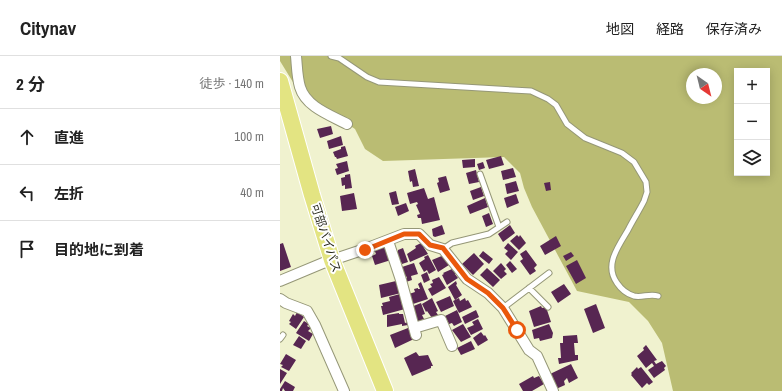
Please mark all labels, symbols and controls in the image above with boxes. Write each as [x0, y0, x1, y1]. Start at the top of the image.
text: Citynav [20, 15, 76, 41]
text: 地図 [606, 20, 634, 38]
text: 経路 [656, 20, 684, 38]
text: 保存済み [706, 20, 762, 38]
north arrow [686, 68, 722, 104]
map controls [734, 68, 770, 176]
button: + [734, 68, 770, 104]
text: 2 分 [16, 72, 45, 95]
text: 徒歩 · 140 m [199, 75, 264, 92]
button: − [734, 104, 770, 140]
icon: ahead [16, 126, 38, 148]
text: 直進 [54, 127, 84, 148]
text: 100 m [234, 128, 264, 145]
button: layers [734, 140, 770, 176]
icon: left [16, 182, 38, 204]
text: 左折 [54, 183, 84, 204]
text: 40 m [240, 184, 264, 201]
street label: 可部バイパス [307, 201, 345, 275]
icon: arrive [16, 238, 38, 260]
text: 目的地に到着 [54, 239, 144, 260]
route end [356, 241, 374, 259]
route start [508, 321, 526, 339]

